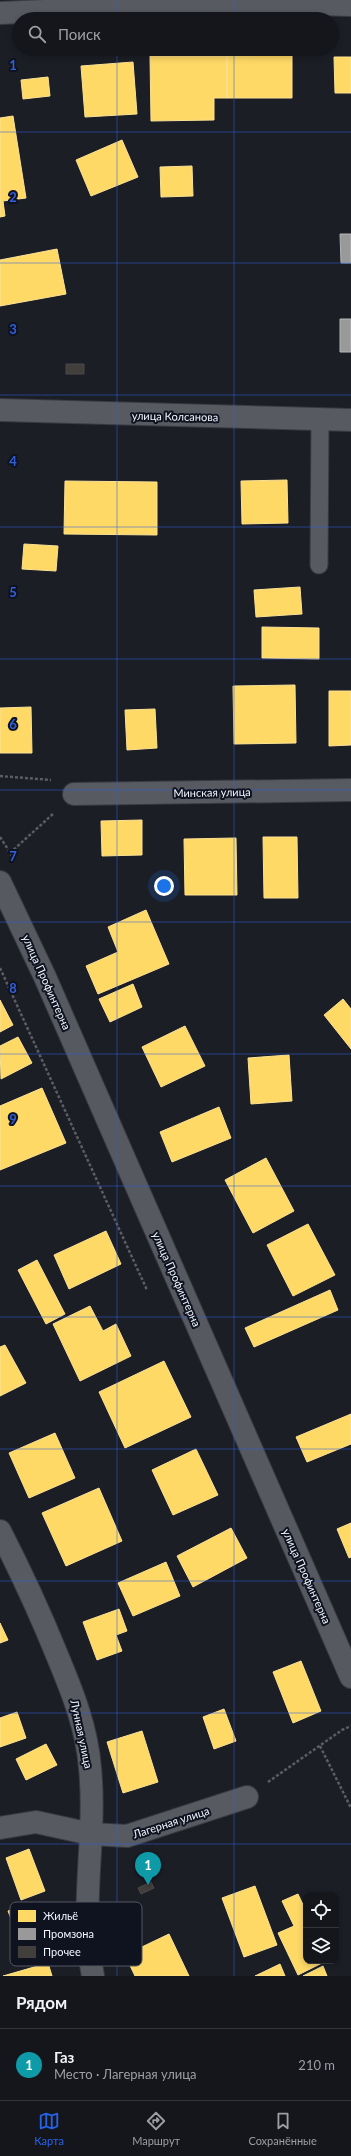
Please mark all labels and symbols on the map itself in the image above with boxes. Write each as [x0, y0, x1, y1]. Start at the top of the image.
text: 1 [9, 57, 17, 73]
text: 2 [9, 189, 17, 205]
text: 3 [9, 321, 17, 337]
street label: улица Колсанова [132, 409, 218, 423]
text: 4 [9, 453, 17, 469]
text: 5 [9, 584, 17, 600]
text: 6 [9, 716, 17, 732]
street label: Минская улица [173, 785, 251, 799]
text: 7 [9, 848, 17, 864]
your location [154, 876, 174, 896]
street label: улица Профинтерна [20, 933, 74, 1031]
text: 8 [9, 980, 17, 996]
text: 9 [9, 1111, 17, 1127]
street label: улица Профинтерна [150, 1230, 204, 1328]
street label: улица Профинтерна [280, 1527, 334, 1625]
street label: Лунная улица [68, 1698, 96, 1769]
street label: Лагерная улица [130, 1804, 211, 1841]
pin: 1 [135, 1852, 161, 1885]
legend [10, 1902, 142, 1966]
text: Жильё [43, 1909, 78, 1922]
text: Промзона [43, 1927, 94, 1940]
text: Прочее [43, 1945, 81, 1958]

